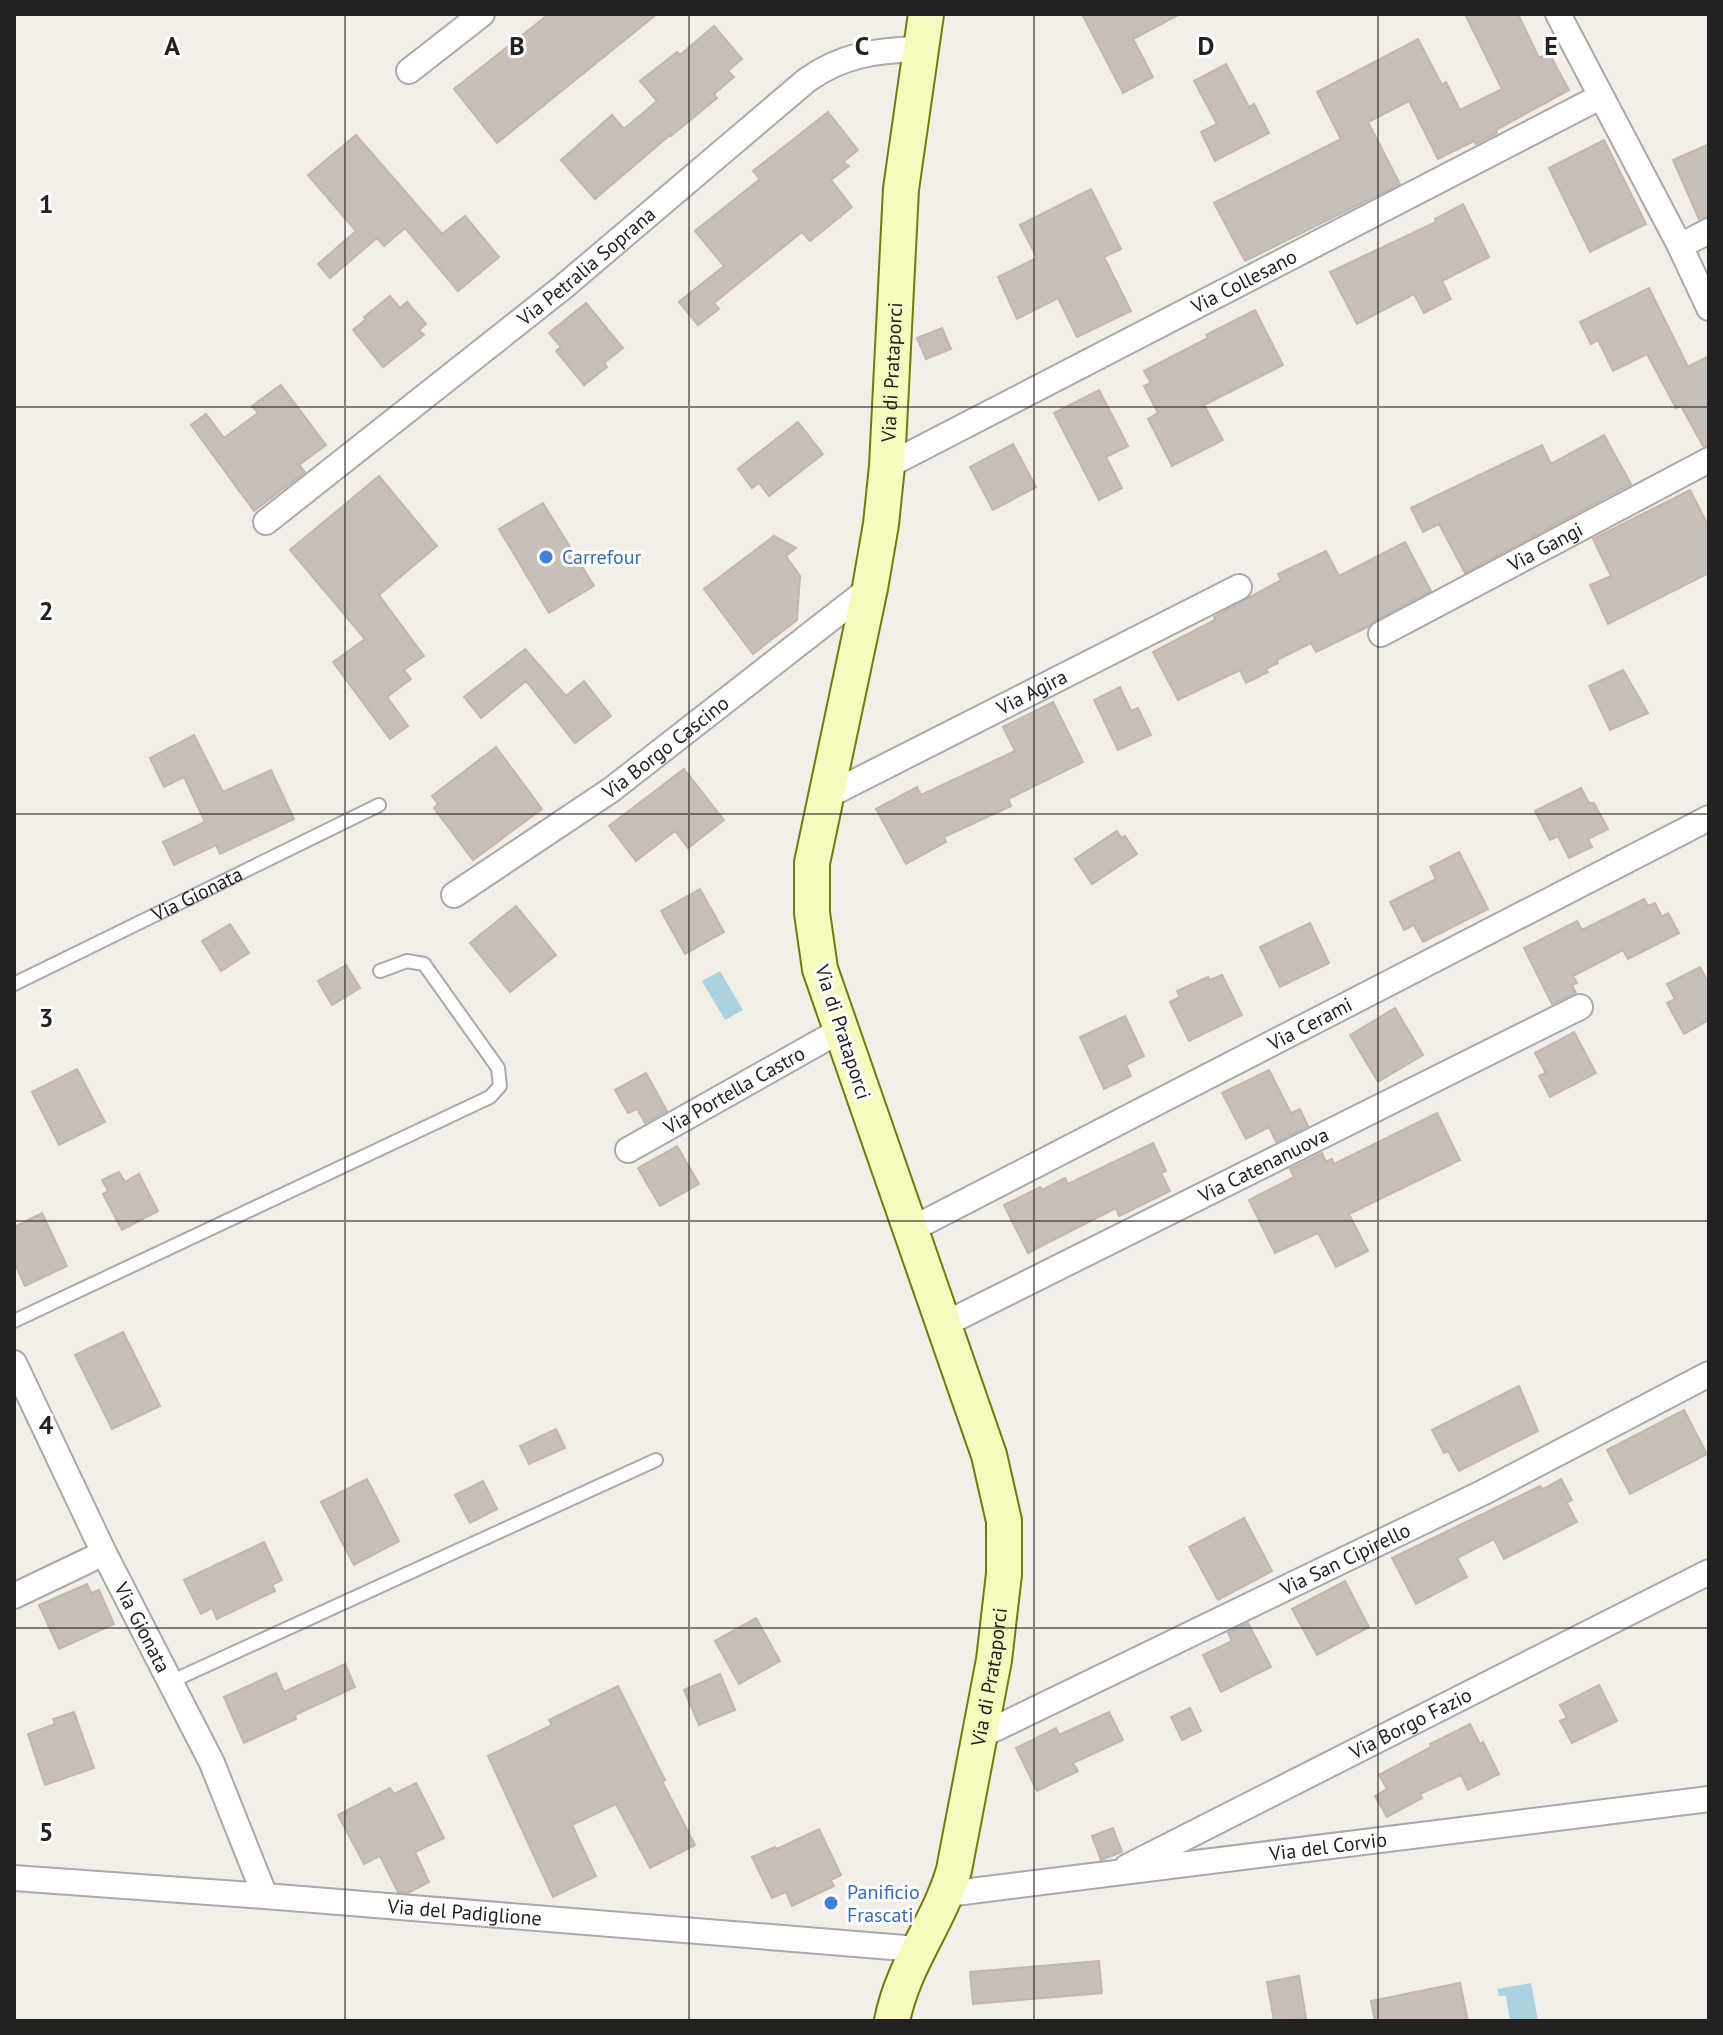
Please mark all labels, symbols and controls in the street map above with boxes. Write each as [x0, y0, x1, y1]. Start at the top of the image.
text: A [164, 29, 180, 62]
text: B [509, 29, 525, 62]
text: C [855, 29, 869, 62]
text: D [1198, 29, 1214, 62]
text: E [1544, 29, 1558, 62]
text: 1 [39, 187, 53, 220]
street label: Via Petralia Soprana [511, 201, 661, 332]
street label: Via Collesano [1186, 243, 1301, 320]
street label: Via di Prataporci [875, 302, 908, 444]
street label: Via Gangi [1502, 516, 1587, 578]
place label: Carrefour [562, 544, 641, 570]
marker: Carrefour [537, 548, 555, 566]
text: 2 [39, 594, 53, 627]
street label: Via Agira [991, 663, 1072, 721]
street label: Via Borgo Cascino [597, 690, 734, 806]
street label: Via Gionata [147, 861, 247, 928]
street label: Via di Prataporci [809, 960, 877, 1103]
street label: Via Cerami [1263, 991, 1356, 1057]
text: 3 [39, 1001, 53, 1034]
street label: Via Portella Castro [658, 1040, 810, 1141]
street label: Via Catenanuova [1193, 1122, 1333, 1209]
text: 4 [39, 1408, 54, 1441]
street label: Via San Cipirello [1275, 1517, 1414, 1602]
street label: Via Gionata [108, 1577, 176, 1677]
street label: Via di Prataporci [965, 1606, 1013, 1749]
street label: Via Borgo Fazio [1344, 1681, 1476, 1765]
text: 5 [39, 1815, 53, 1848]
street label: Via del Corvio [1267, 1826, 1388, 1867]
place label: Panificio Frascati [847, 1879, 920, 1928]
street label: Via del Padiglione [386, 1893, 543, 1931]
marker: Panificio Frascati [822, 1894, 840, 1912]

